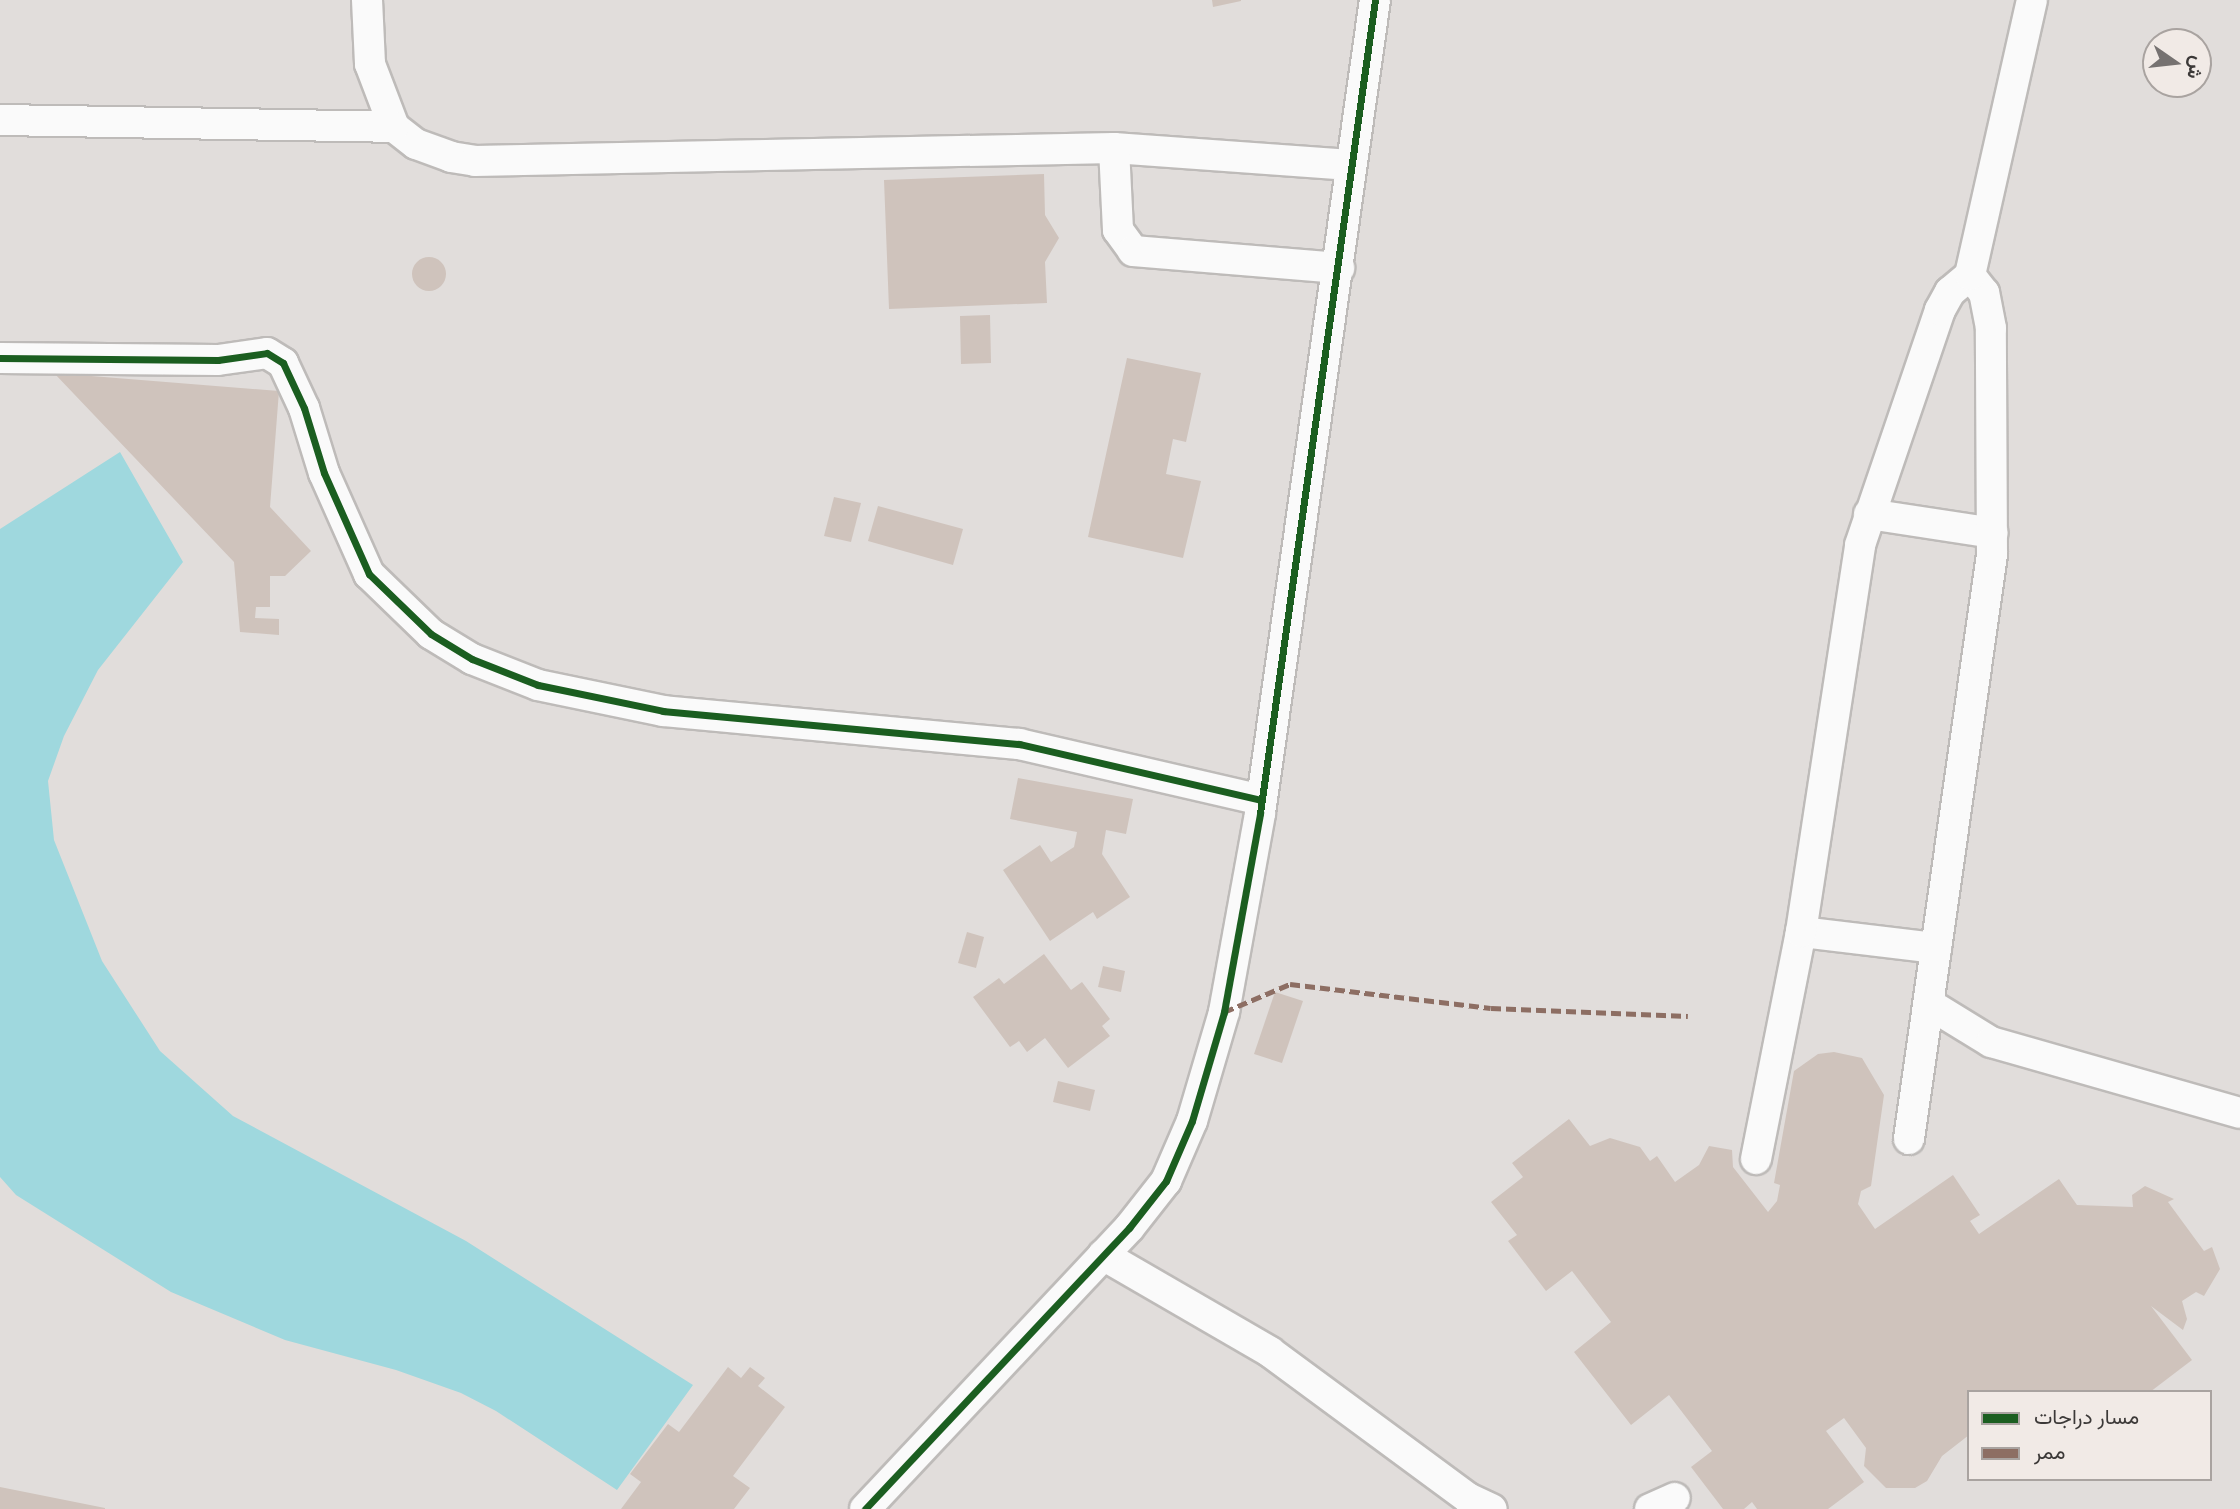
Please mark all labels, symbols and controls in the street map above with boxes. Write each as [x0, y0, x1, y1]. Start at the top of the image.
north arrow [2142, 28, 2212, 98]
text: ش [2182, 54, 2210, 82]
legend [1967, 1390, 2212, 1481]
text: مسار دراجات [2034, 1404, 2139, 1430]
text: ممر [2034, 1439, 2065, 1465]

